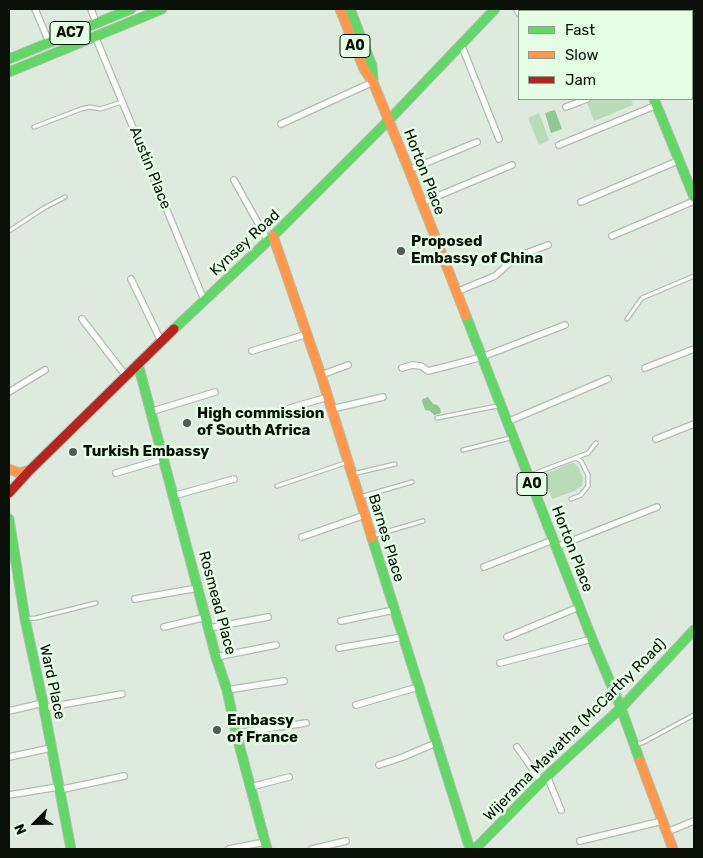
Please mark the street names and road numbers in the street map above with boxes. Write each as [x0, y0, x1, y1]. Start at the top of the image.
road number: AC7 [50, 22, 90, 44]
road number: A0 [340, 34, 370, 58]
street label: Austin Place [125, 124, 175, 212]
street label: Horton Place [399, 127, 449, 217]
street label: Kynsey Road [206, 206, 284, 280]
road number: A0 [517, 472, 547, 496]
street label: Barnes Place [364, 492, 408, 584]
street label: Horton Place [547, 504, 597, 594]
street label: Rosmead Place [194, 549, 240, 657]
street label: Wijerama Mawatha (McCarthy Road) [480, 635, 670, 825]
street label: Ward Place [35, 643, 69, 721]

